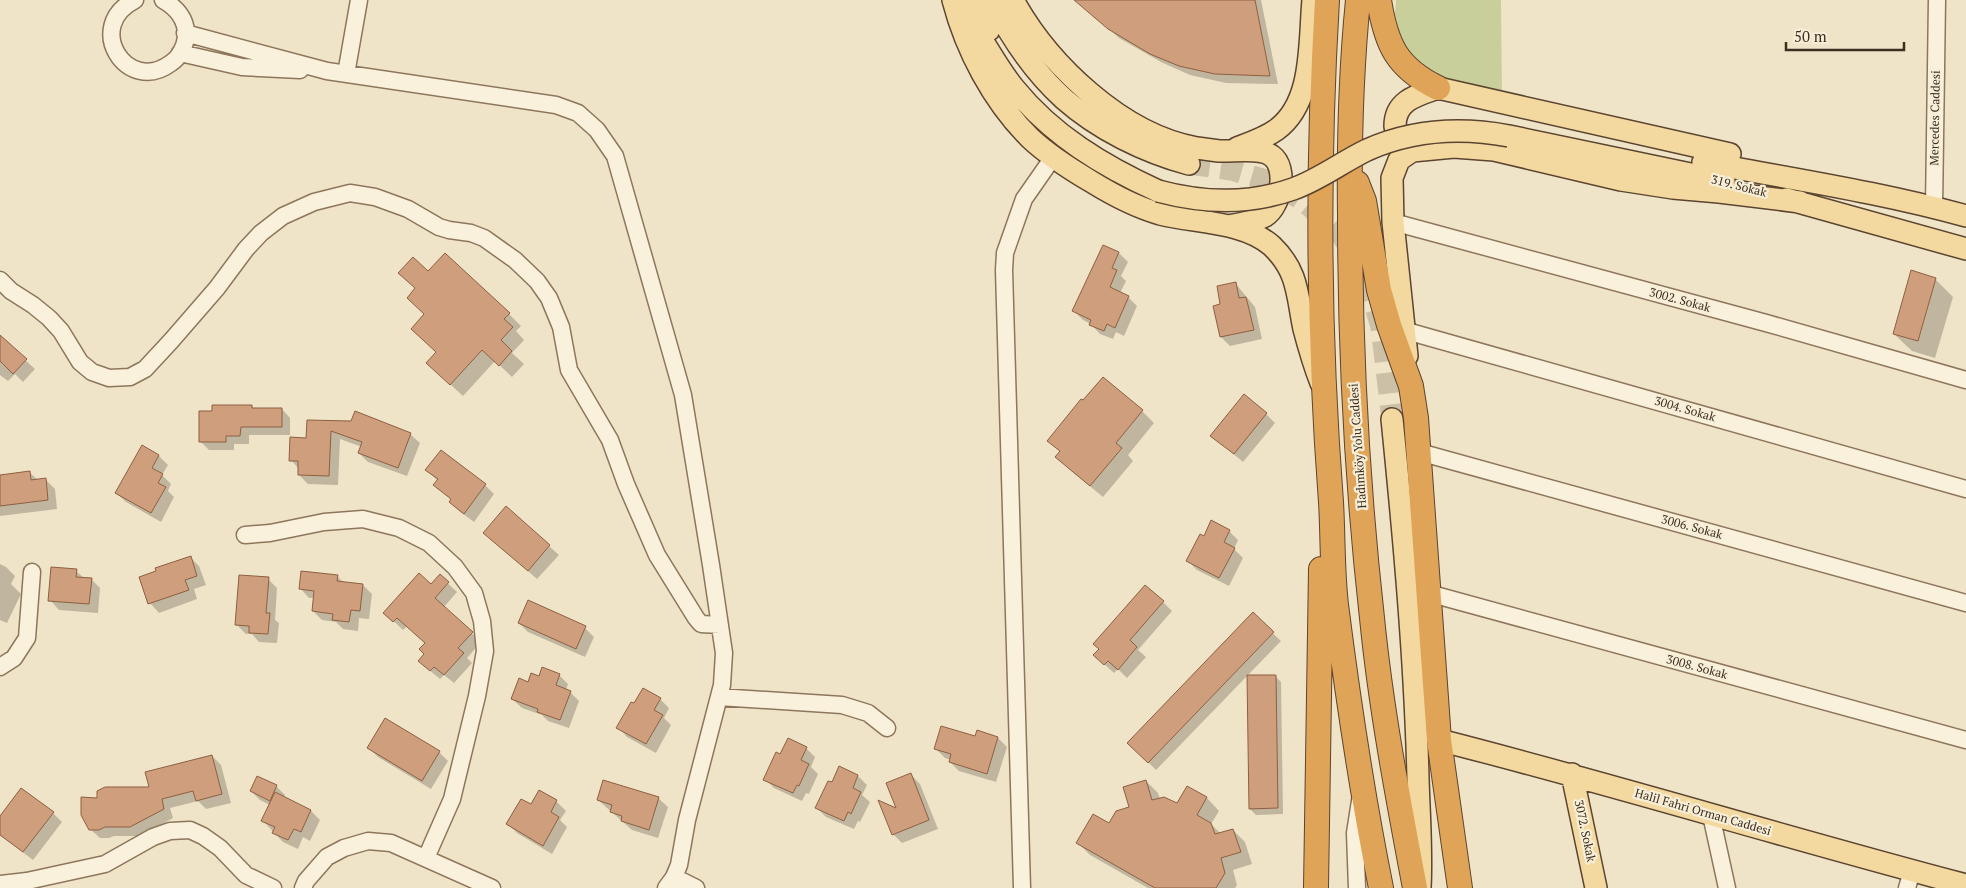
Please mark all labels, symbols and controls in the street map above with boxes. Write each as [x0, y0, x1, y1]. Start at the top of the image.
scale bar [1786, 20, 1904, 52]
text: 50 m [1794, 26, 1827, 46]
street label: Mercedes Caddesi [1926, 70, 1943, 166]
street label: 319. Sokak [1710, 171, 1769, 200]
street label: 3002. Sokak [1648, 284, 1713, 315]
street label: Hadımköy Yolu Caddesi [1346, 383, 1369, 509]
street label: 3004. Sokak [1653, 393, 1718, 425]
street label: 3006. Sokak [1660, 511, 1725, 542]
street label: 3008. Sokak [1665, 651, 1730, 682]
street label: Halil Fahri Orman Caddesi [1633, 785, 1773, 838]
street label: 3072. Sokak [1572, 799, 1600, 864]

